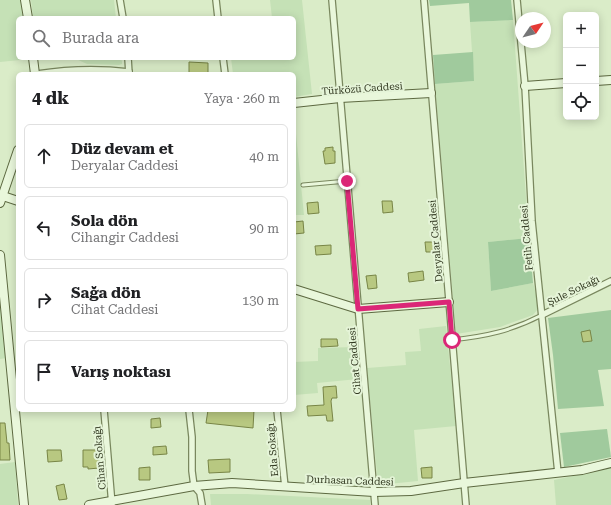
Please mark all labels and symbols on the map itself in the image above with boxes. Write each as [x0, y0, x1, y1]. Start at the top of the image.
north arrow [515, 12, 551, 48]
street label: Türközü Caddesi [321, 80, 403, 97]
route end [338, 172, 356, 190]
street label: Deryalar Caddesi [426, 199, 445, 283]
street label: Fetih Caddesi [518, 205, 535, 271]
street label: Şule Sokağı [545, 273, 601, 308]
street label: Cihat Caddesi [346, 327, 363, 395]
route start [443, 331, 461, 349]
street label: Eda Sokağı [265, 423, 280, 477]
street label: Cihan Sokağı [91, 426, 108, 490]
street label: Durhasan Caddesi [306, 473, 394, 488]

